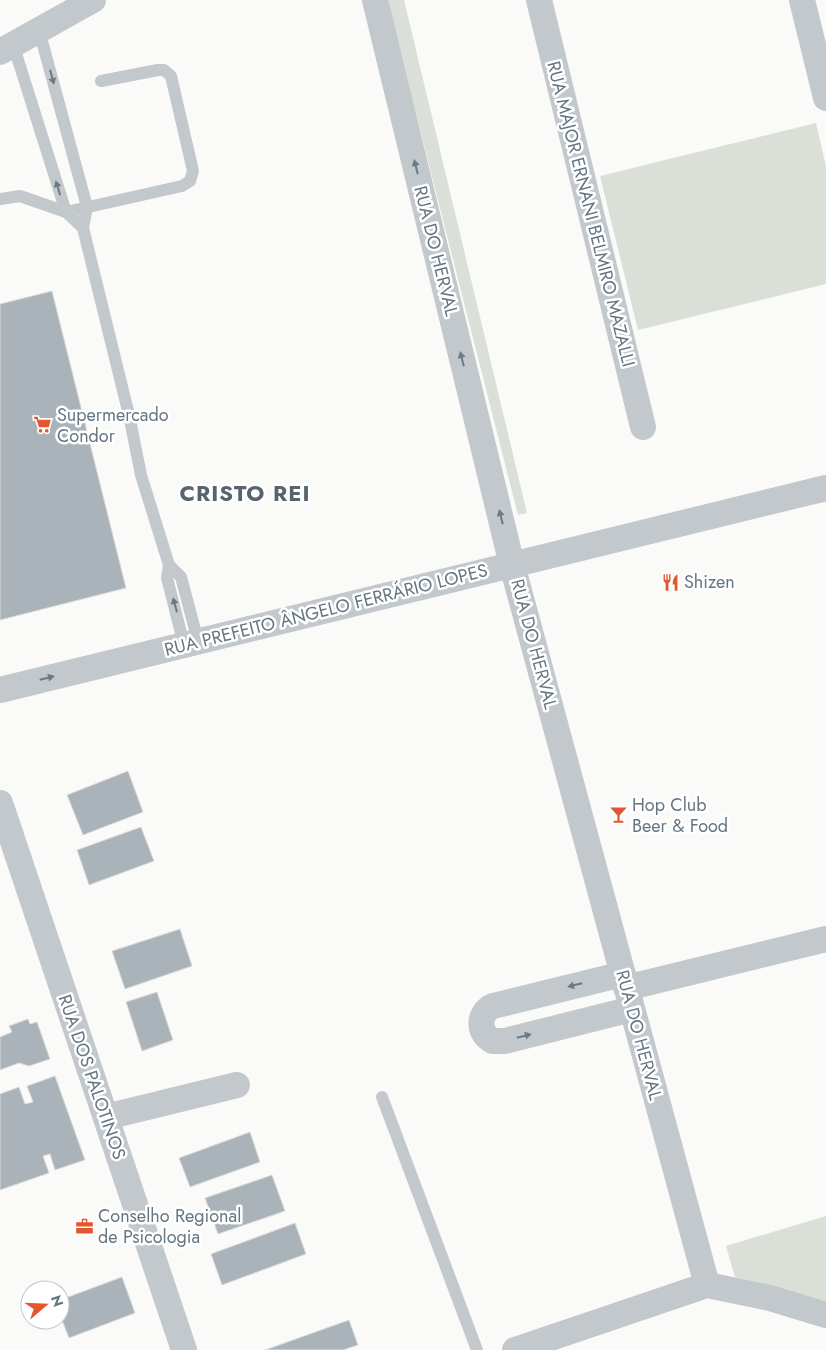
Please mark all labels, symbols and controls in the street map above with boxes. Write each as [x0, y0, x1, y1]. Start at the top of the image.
street label: RUA MAJOR ERNANI BELMIRO MAZALLI [540, 58, 642, 370]
one-way arrow [48, 70, 56, 85]
one-way arrow [412, 160, 420, 175]
one-way arrow [54, 181, 62, 196]
street label: RUA DO HERVAL [407, 183, 465, 319]
one-way arrow [458, 352, 466, 367]
place label: Supermercado Condor [57, 402, 169, 449]
supermarket icon: Supermercado Condor [33, 415, 53, 435]
district label: CRISTO REI [180, 477, 310, 509]
one-way arrow [497, 510, 505, 525]
street label: RUA PREFEITO ÂNGELO FERRÁRIO LOPES [162, 557, 490, 663]
place label: Shizen [684, 569, 735, 595]
restaurant icon: Shizen [660, 572, 680, 592]
street label: RUA DO HERVAL [504, 576, 564, 712]
one-way arrow [171, 597, 179, 612]
one-way arrow [40, 674, 55, 682]
place label: Hop Club Beer & Food [632, 792, 728, 839]
bar icon: Hop Club Beer & Food [608, 805, 628, 825]
street label: RUA DO HERVAL [609, 967, 669, 1103]
one-way arrow [568, 982, 583, 990]
street label: RUA DOS PALOTINOS [52, 991, 132, 1163]
one-way arrow [517, 1032, 532, 1040]
place label: Conselho Regional de Psicologia [98, 1203, 241, 1250]
office icon: Conselho Regional de Psicologia [74, 1216, 94, 1236]
north arrow [20, 1280, 70, 1330]
text: N [46, 1292, 69, 1309]

